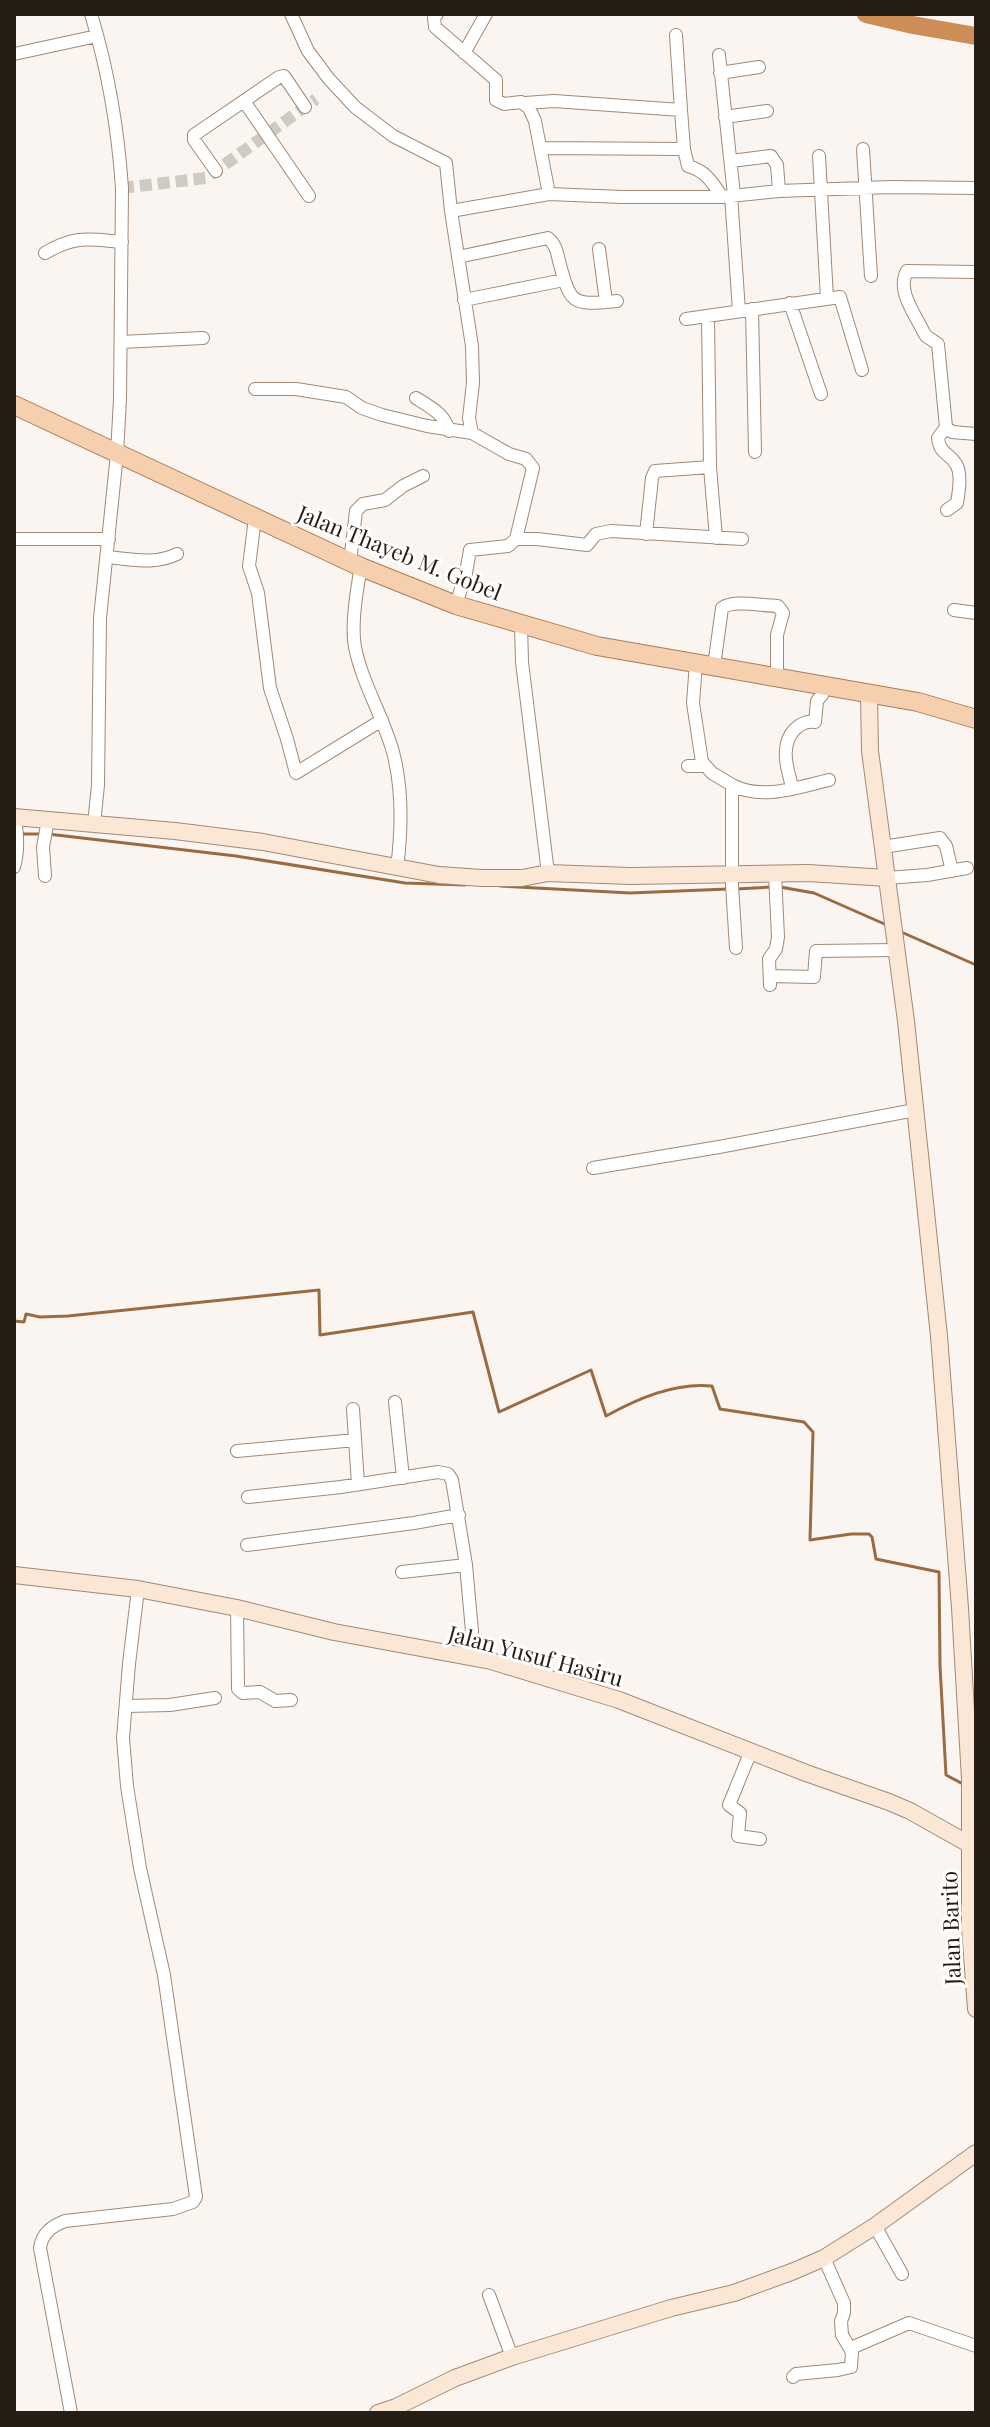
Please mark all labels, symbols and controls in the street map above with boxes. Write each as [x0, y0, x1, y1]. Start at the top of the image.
street label: Jalan Thayeb M. Gobel [293, 497, 507, 607]
street label: Jalan Yusuf Hasiru [444, 1617, 627, 1693]
street label: Jalan Barito [933, 1870, 967, 1987]

